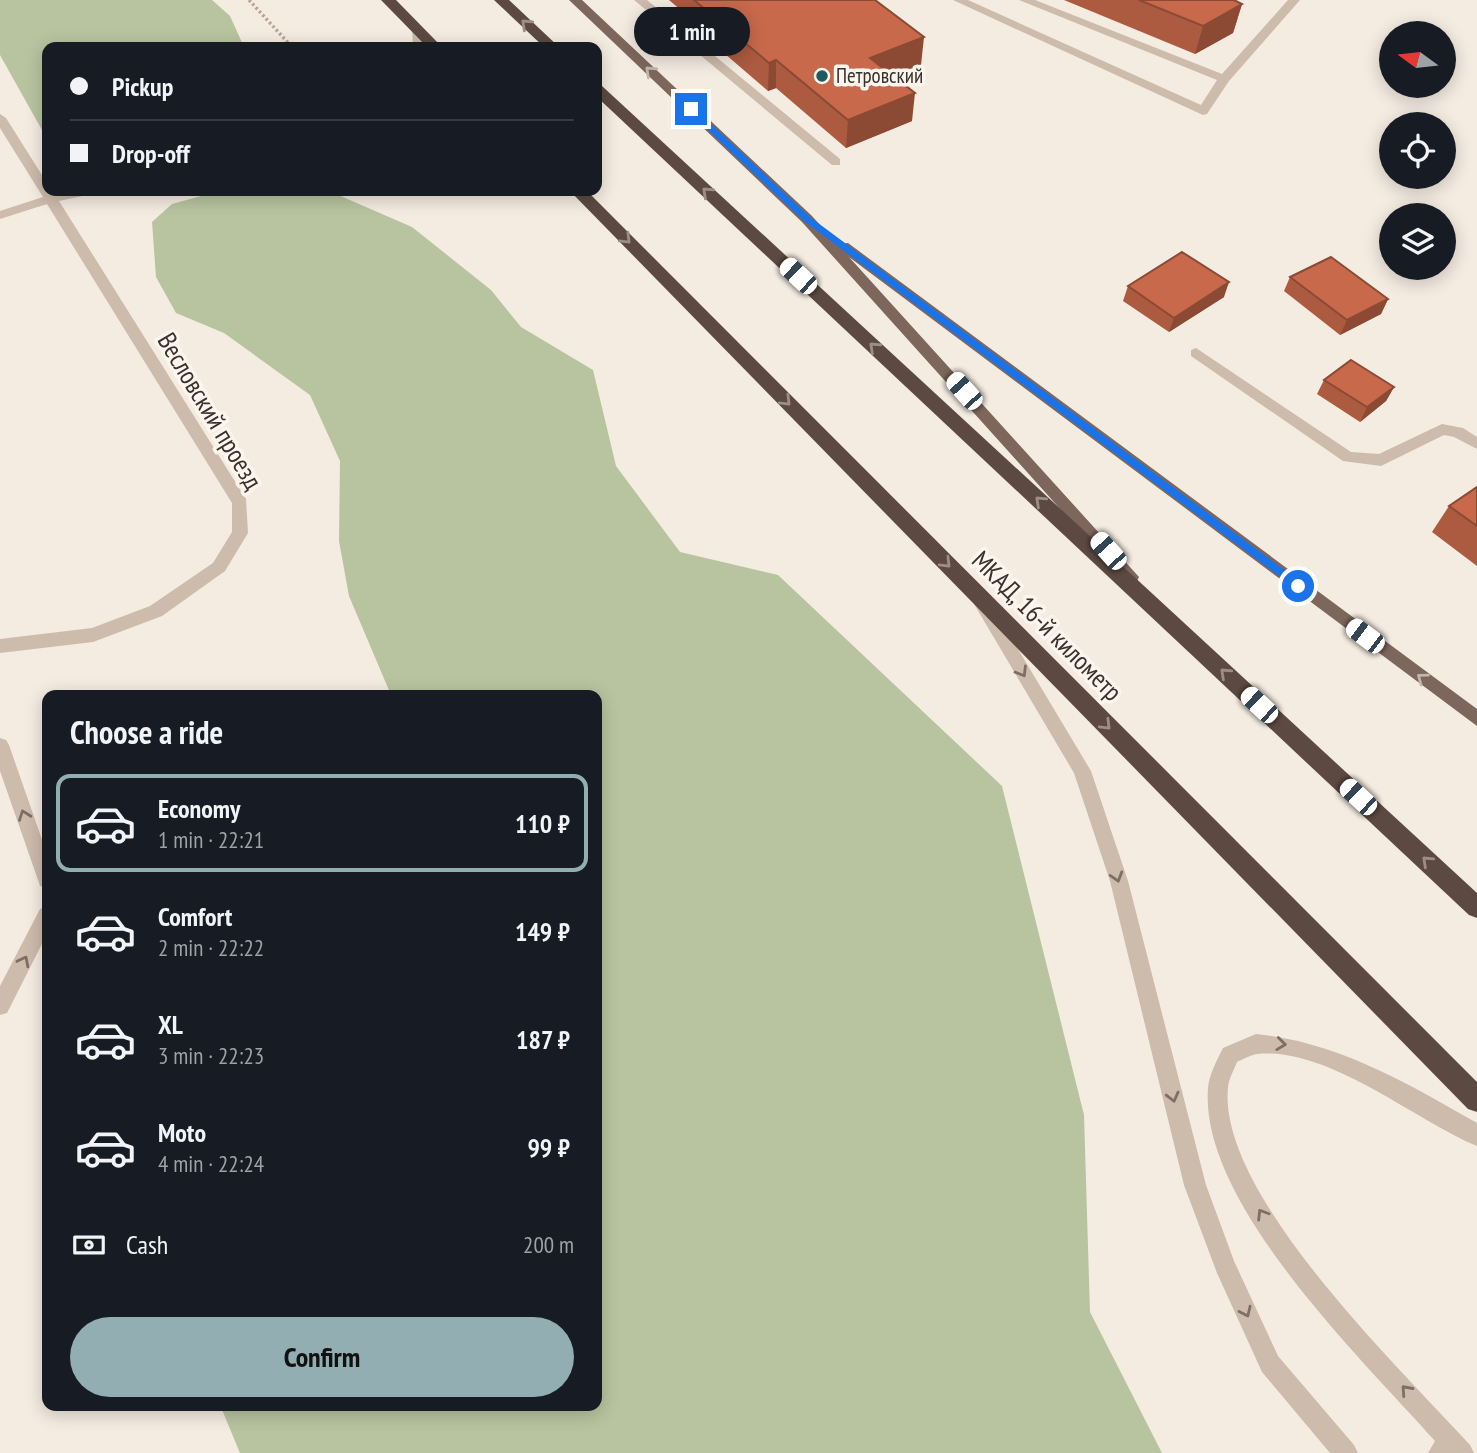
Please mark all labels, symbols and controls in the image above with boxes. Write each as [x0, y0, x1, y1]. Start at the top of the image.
callout: 1 min [633, 7, 749, 56]
text: 1 min [669, 17, 715, 46]
one-way arrow [521, 19, 534, 32]
north arrow [1379, 21, 1456, 98]
map controls [1379, 21, 1456, 280]
place label: Петровский [836, 62, 923, 89]
one-way arrow [645, 67, 658, 80]
marker: Петровский [814, 68, 830, 84]
text: Pickup [112, 70, 173, 103]
route end [675, 93, 707, 125]
button: locate [1379, 112, 1456, 189]
text: Drop-off [112, 137, 190, 170]
one-way arrow [702, 187, 715, 200]
button: layers [1379, 203, 1456, 280]
one-way arrow [618, 231, 631, 244]
car [776, 254, 821, 298]
street label: Весловский проезд [151, 326, 270, 495]
one-way arrow [869, 342, 882, 355]
car [943, 368, 986, 414]
one-way arrow [777, 393, 790, 406]
one-way arrow [1035, 497, 1048, 510]
car [1087, 528, 1130, 574]
street label: МКАД, 16-й километр [965, 544, 1129, 708]
one-way arrow [937, 555, 950, 568]
route start [1282, 570, 1314, 602]
car [1342, 615, 1389, 657]
one-way arrow [1014, 664, 1027, 677]
one-way arrow [1220, 668, 1233, 681]
one-way arrow [1417, 674, 1430, 686]
car [1237, 683, 1282, 727]
text: Choose a ride [70, 711, 223, 753]
one-way arrow [1097, 717, 1110, 730]
car [1336, 775, 1381, 819]
icon: car [74, 792, 137, 855]
text: Economy [158, 792, 240, 825]
text: 110 ₽ [515, 807, 570, 840]
one-way arrow [18, 810, 32, 822]
text: 1 min · 22:21 [158, 825, 264, 854]
one-way arrow [1422, 857, 1435, 869]
one-way arrow [1109, 871, 1124, 883]
icon: car [74, 900, 137, 963]
text: Comfort [158, 900, 232, 933]
text: 149 ₽ [515, 915, 570, 948]
text: 2 min · 22:22 [158, 933, 264, 962]
one-way arrow [15, 955, 29, 968]
icon: car [74, 1008, 137, 1071]
text: XL [158, 1008, 183, 1041]
text: 187 ₽ [516, 1023, 570, 1056]
one-way arrow [1275, 1037, 1287, 1052]
text: 3 min · 22:23 [158, 1041, 264, 1070]
one-way arrow [1165, 1091, 1179, 1103]
icon: car [74, 1116, 137, 1179]
text: Moto [158, 1116, 206, 1149]
text: 99 ₽ [527, 1131, 570, 1164]
text: 4 min · 22:24 [158, 1149, 264, 1178]
one-way arrow [1257, 1209, 1270, 1222]
icon: cash [70, 1226, 108, 1264]
text: Cash [126, 1228, 168, 1261]
text: 200 m [523, 1230, 574, 1259]
one-way arrow [1238, 1305, 1252, 1317]
button: Confirm [70, 1317, 574, 1397]
one-way arrow [1401, 1385, 1414, 1398]

